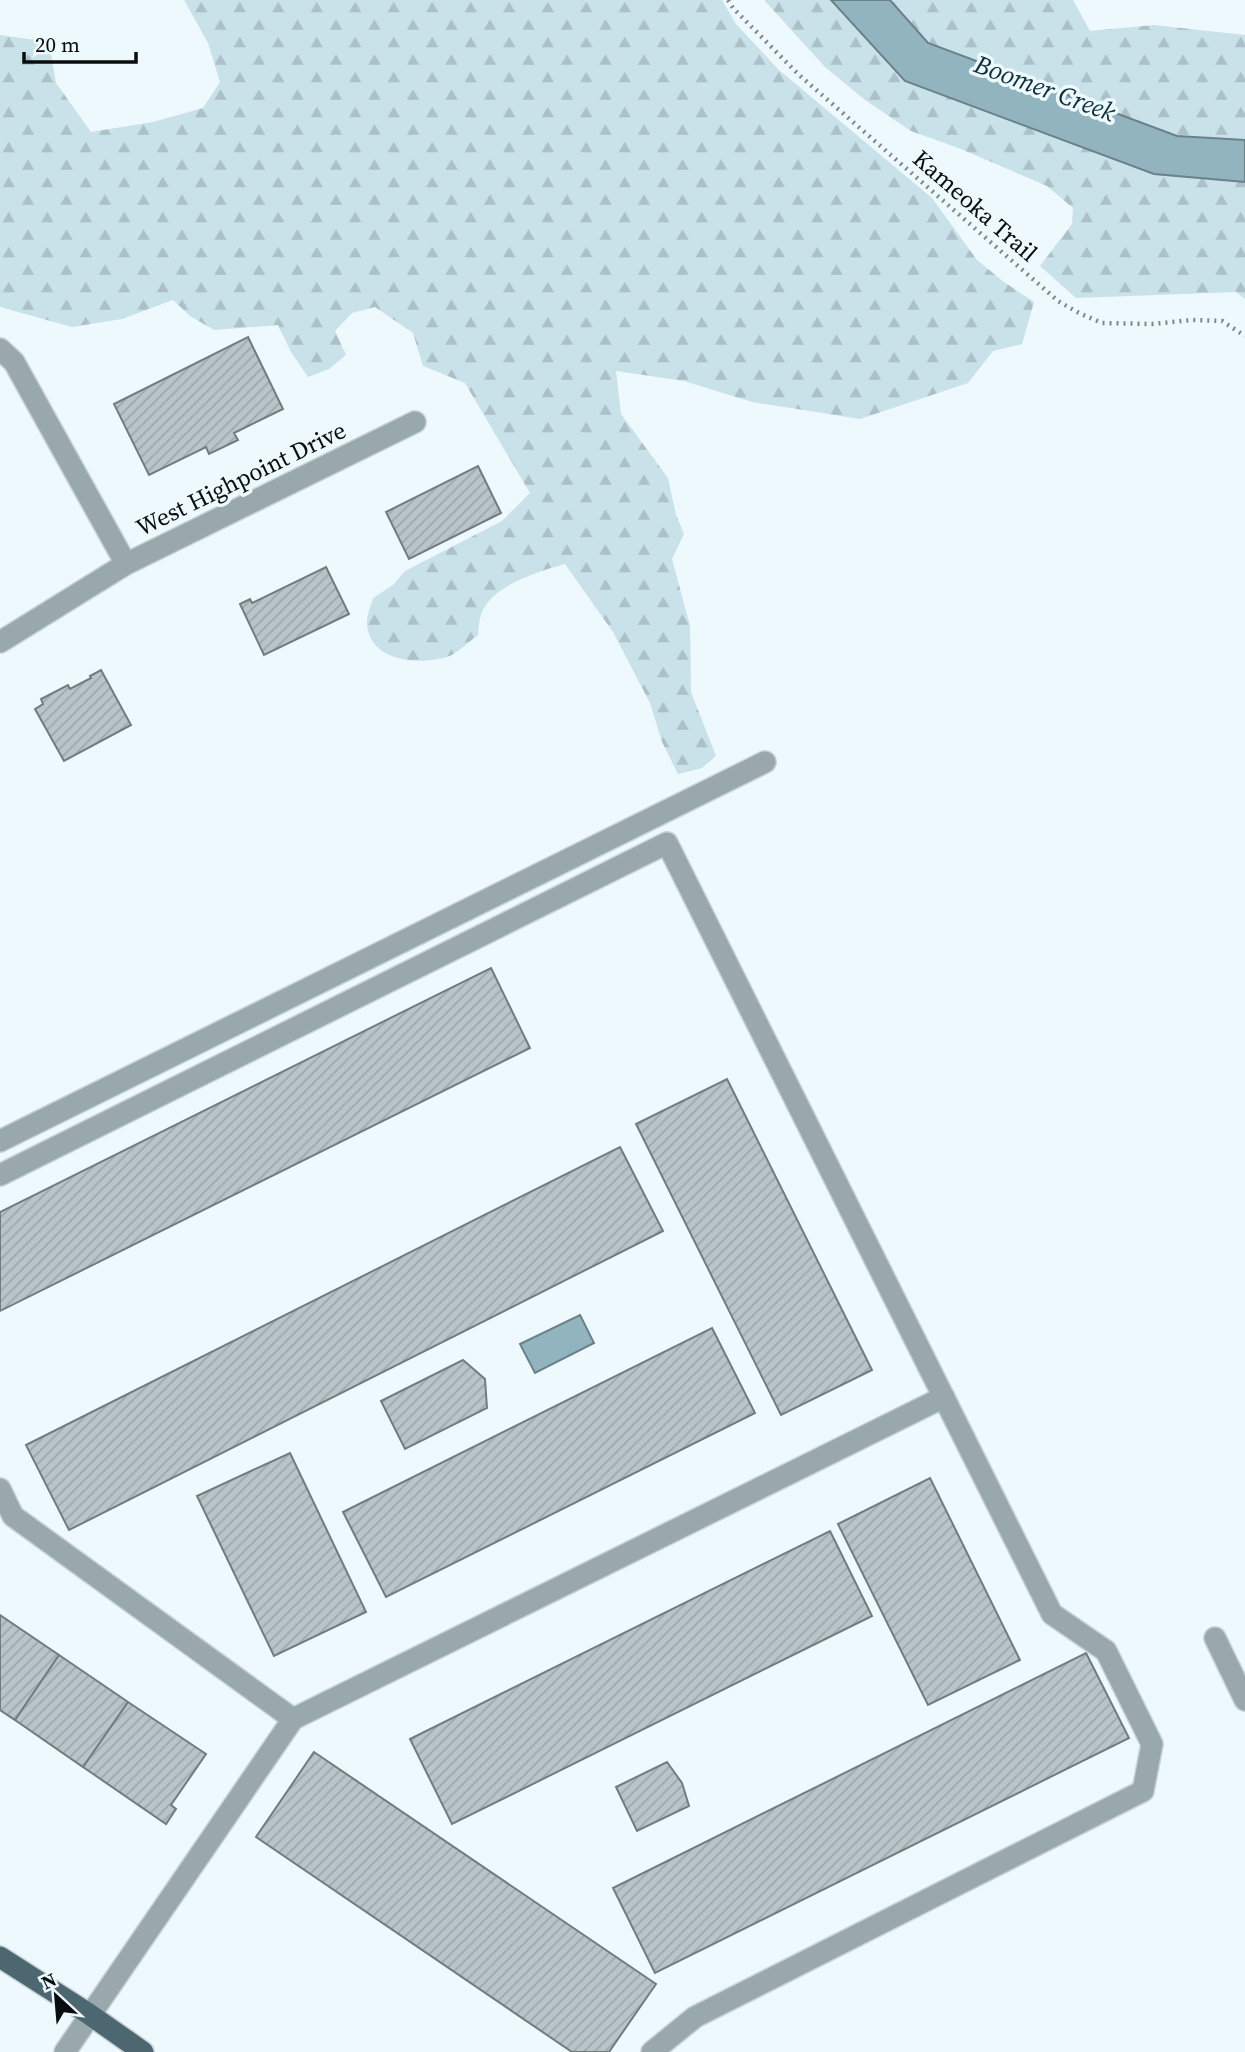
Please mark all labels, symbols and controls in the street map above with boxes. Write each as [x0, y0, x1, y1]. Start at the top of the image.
scale bar [24, 21, 136, 65]
text: 20 m [35, 30, 80, 59]
water label: Boomer Creek [968, 45, 1121, 130]
street label: Kameoka Trail [906, 142, 1045, 269]
street label: West Highpoint Drive [130, 413, 351, 544]
north arrow [21, 1961, 91, 2031]
text: N [37, 1966, 61, 1995]

